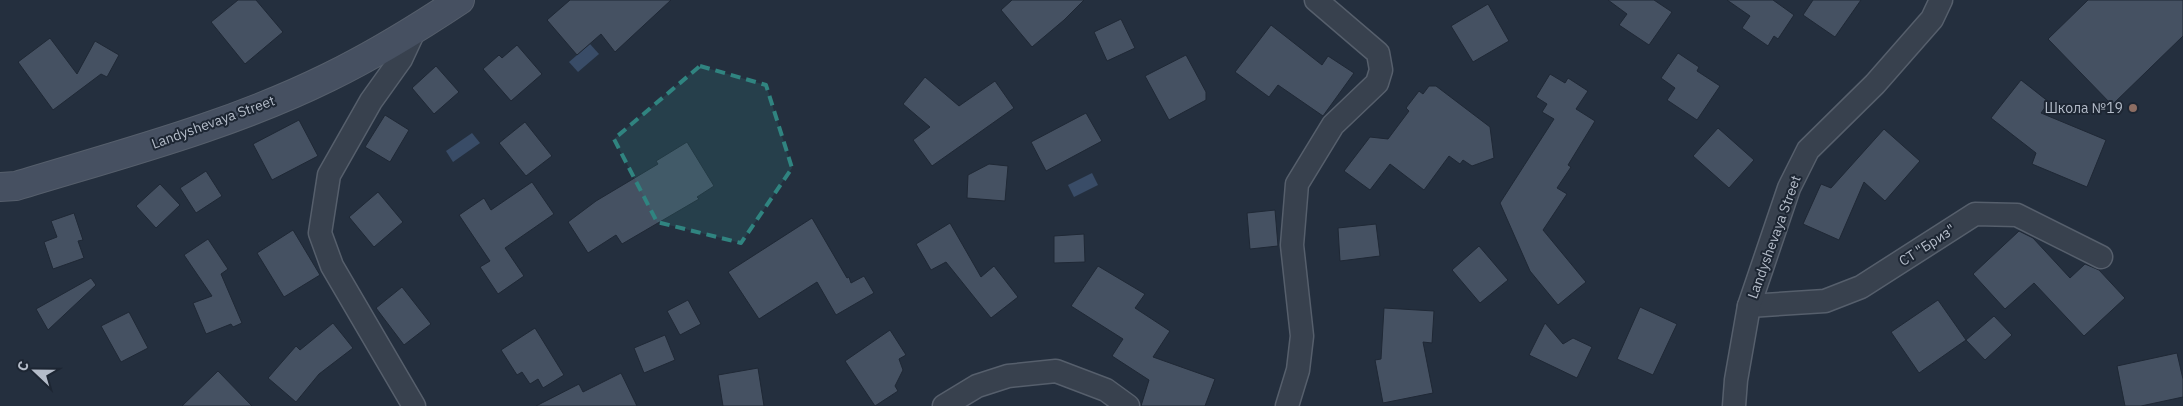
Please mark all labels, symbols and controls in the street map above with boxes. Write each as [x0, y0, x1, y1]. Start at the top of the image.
street label: Landyshevaya Street [149, 91, 277, 153]
place label: Школа №19 [2044, 99, 2123, 117]
marker: Школа №19 [2127, 102, 2139, 114]
street label: Landyshevaya Street [1743, 173, 1805, 301]
street label: СТ "Бриз" [1895, 220, 1959, 270]
north arrow [10, 346, 60, 396]
text: С [13, 359, 33, 374]

